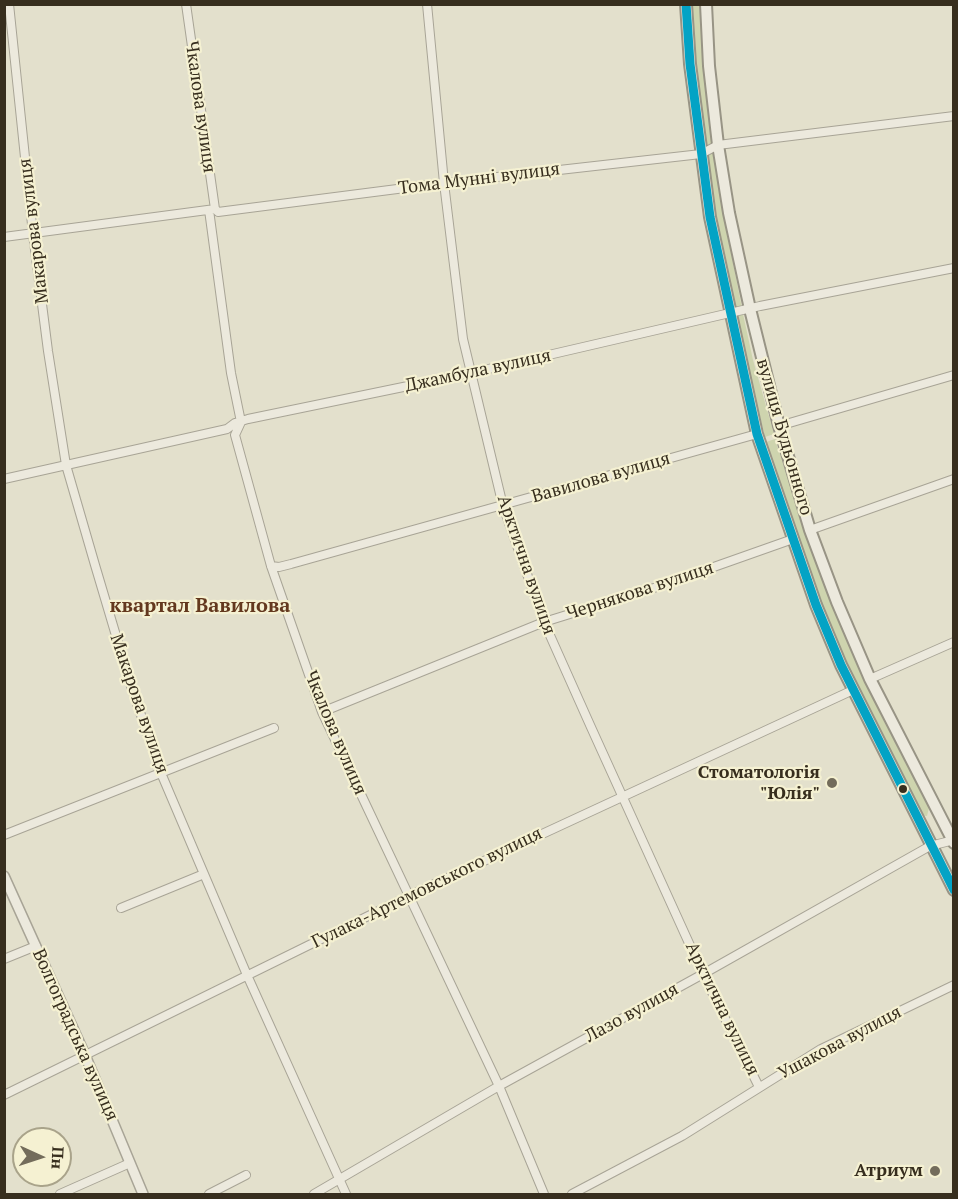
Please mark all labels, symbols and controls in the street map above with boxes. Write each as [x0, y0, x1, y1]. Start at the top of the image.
street label: Чкалова вулиця [180, 40, 220, 174]
street label: Макарова вулиця [14, 157, 54, 305]
street label: Тома Мунні вулиця [397, 158, 561, 200]
street label: Джамбула вулиця [403, 345, 553, 397]
street label: вулиця Будьонного [751, 356, 817, 518]
street label: Вавилова вулиця [529, 448, 673, 508]
street label: Арктична вулиця [492, 492, 560, 638]
street label: Чернякова вулиця [564, 557, 716, 625]
district label: квартал Вавилова [110, 594, 290, 618]
street label: Макарова вулиця [105, 631, 173, 777]
street label: Чкалова вулиця [299, 668, 371, 798]
place label: Стоматологія "Юлія" [698, 762, 820, 804]
marker: Стоматологія "Юлія" [825, 776, 839, 790]
unlabelled marker [897, 783, 909, 795]
street label: Гулака-Артемовського вулиця [308, 823, 546, 953]
street label: Арктична вулиця [680, 939, 764, 1079]
street label: Волгоградська вулиця [27, 946, 123, 1124]
street label: Лазо вулиця [582, 979, 682, 1047]
street label: Ушакова вулиця [775, 1001, 905, 1085]
north arrow [12, 1127, 72, 1187]
text: Пн [46, 1146, 70, 1170]
place label: Атриум [854, 1160, 923, 1182]
marker: Атриум [928, 1164, 942, 1178]

